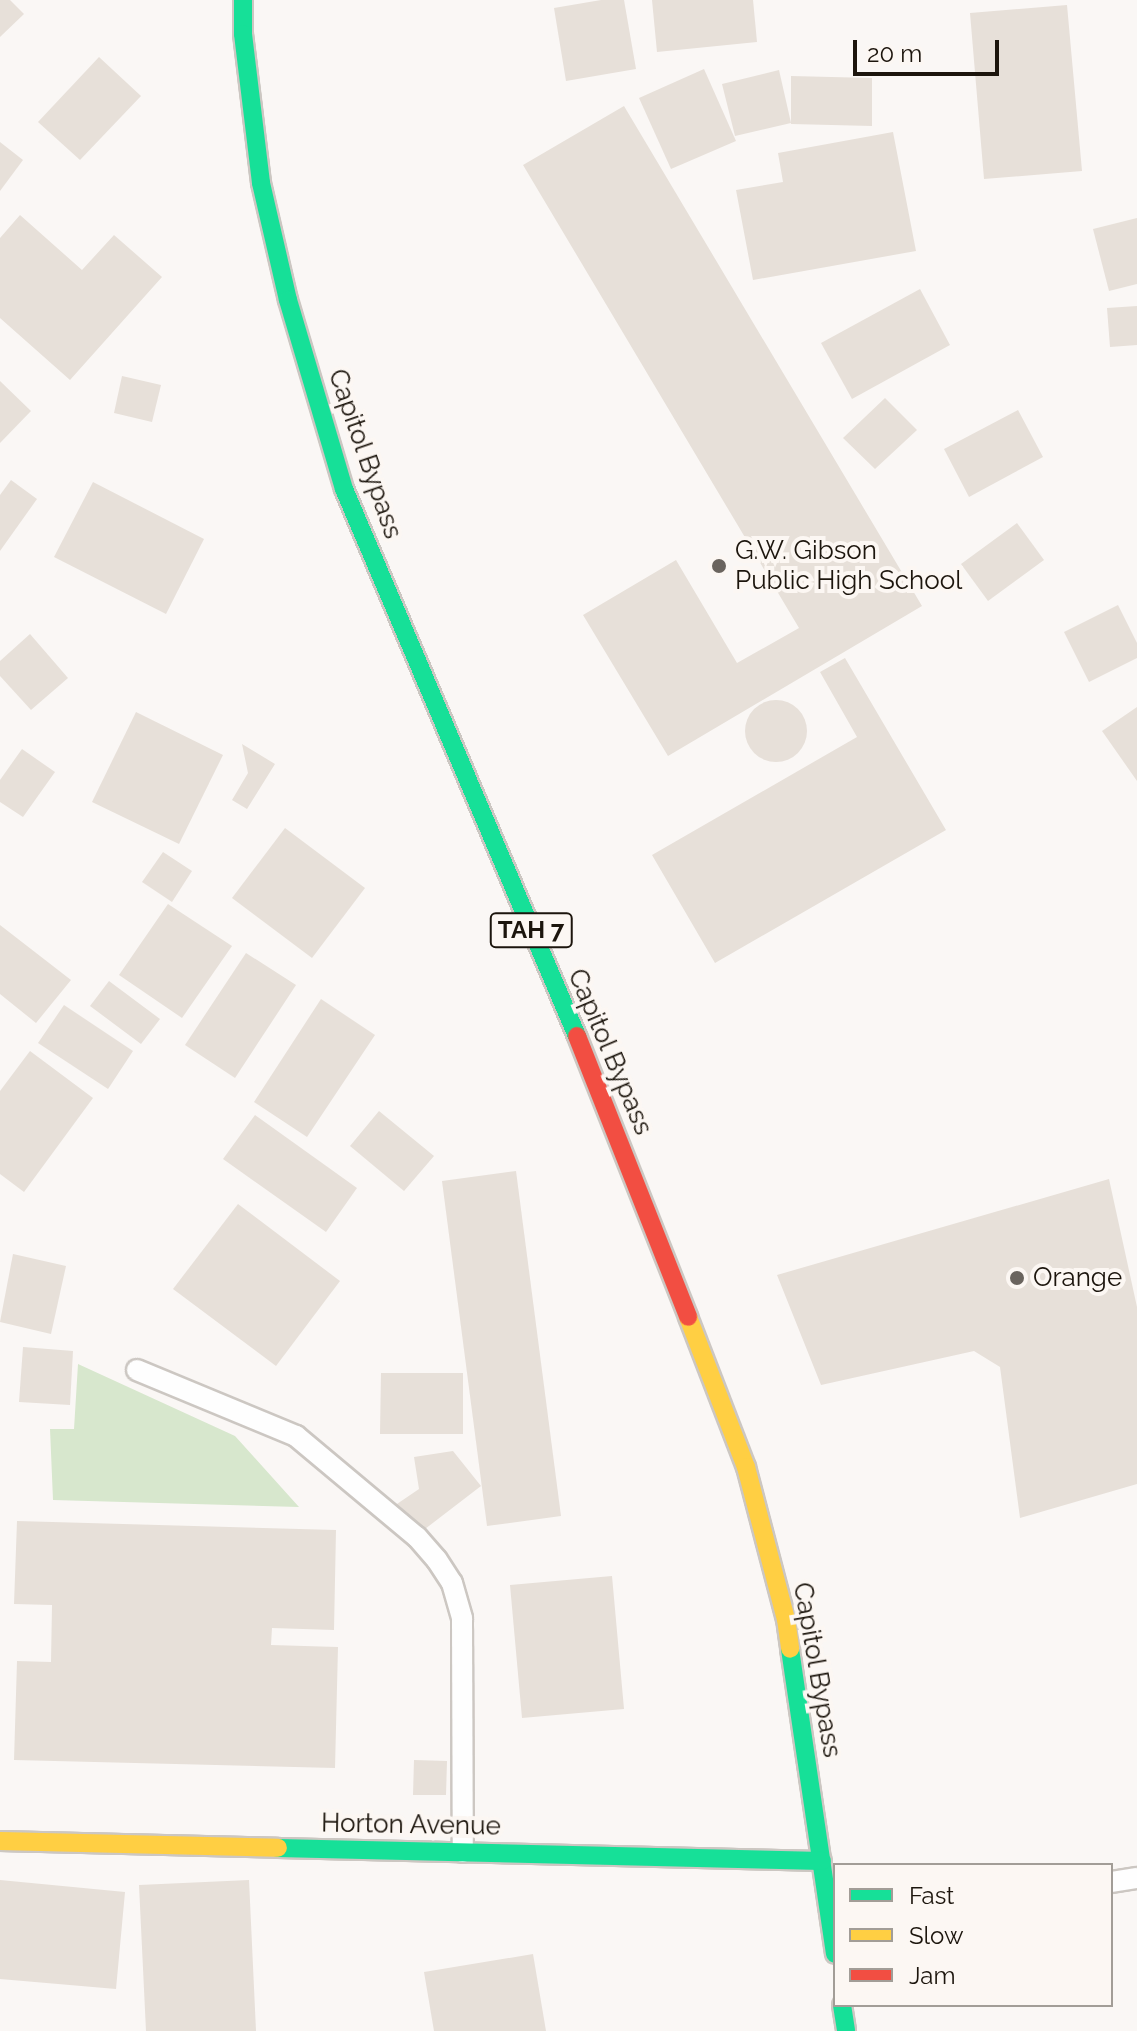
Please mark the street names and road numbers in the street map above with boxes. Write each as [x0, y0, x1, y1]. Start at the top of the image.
street label: Capitol Bypass [321, 365, 409, 543]
road number: TAH 7 [489, 910, 573, 950]
street label: Capitol Bypass [561, 964, 659, 1140]
street label: Capitol Bypass [786, 1580, 848, 1760]
street label: Horton Avenue [320, 1808, 502, 1842]

